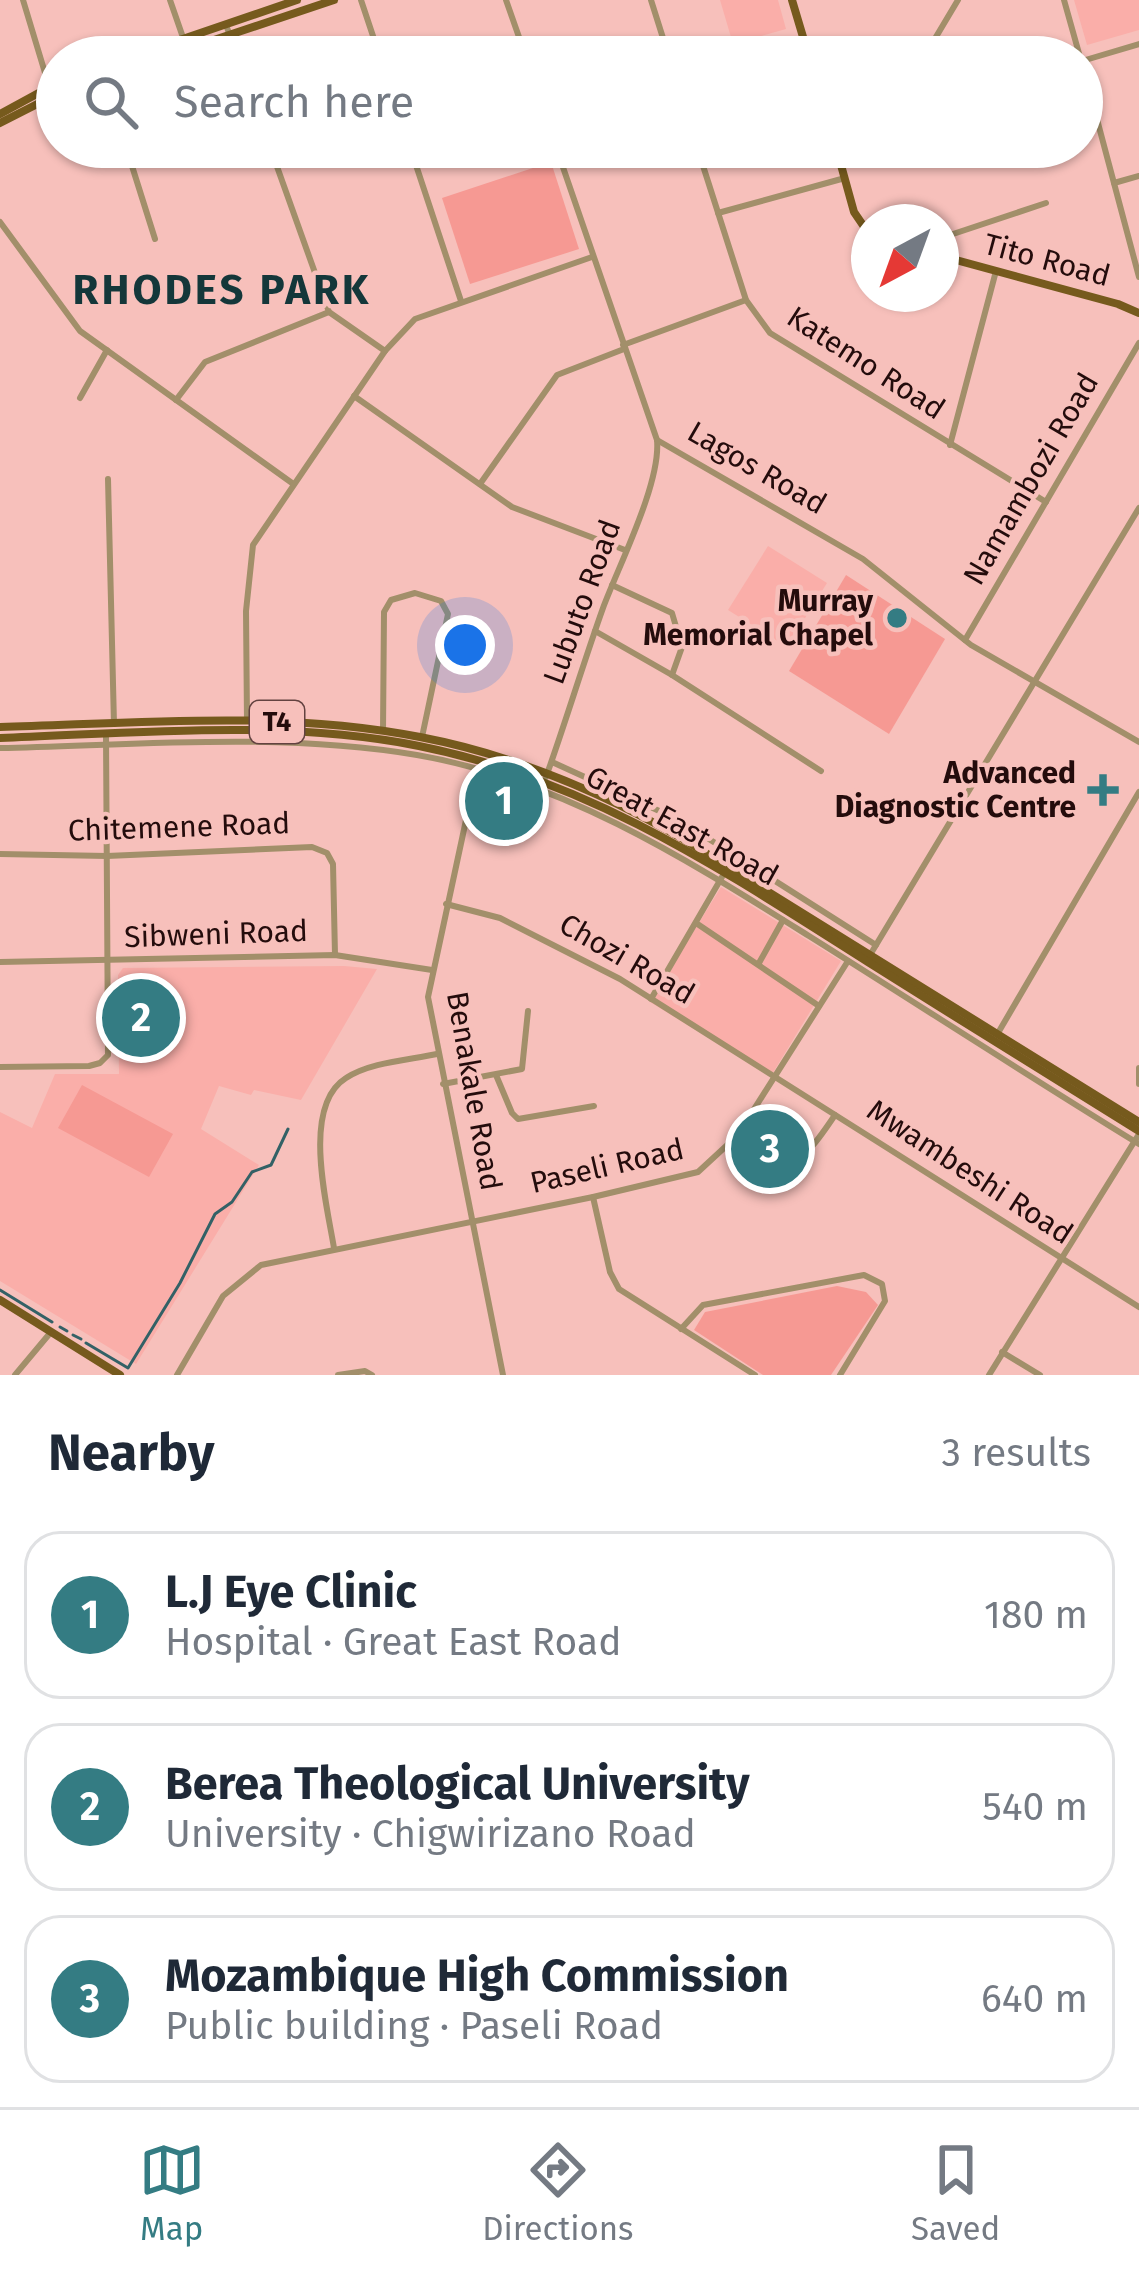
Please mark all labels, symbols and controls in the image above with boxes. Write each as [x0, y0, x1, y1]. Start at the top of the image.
search box [36, 36, 1103, 168]
icon: search [78, 69, 144, 135]
text: Search here [174, 75, 414, 129]
north arrow [851, 204, 959, 312]
street label: Tito Road [980, 226, 1114, 294]
district label: RHODES PARK [73, 265, 371, 315]
street label: Katemo Road [780, 299, 952, 427]
street label: Namambozi Road [956, 367, 1106, 591]
street label: Lagos Road [681, 414, 833, 522]
street label: Lubuto Road [536, 515, 628, 689]
place label: Murray Memorial Chapel [643, 583, 873, 653]
marker: Murray Memorial Chapel [884, 605, 910, 631]
your location [435, 615, 495, 675]
road number: T4 [250, 701, 304, 743]
place label: Advanced Diagnostic Centre [835, 755, 1076, 825]
pin: 1 [465, 756, 543, 846]
street label: Great East Road [579, 758, 785, 894]
marker: Advanced Diagnostic Centre [1087, 774, 1119, 806]
street label: Chitemene Road [67, 805, 291, 849]
street label: Chozi Road [553, 906, 701, 1012]
street label: Sibweni Road [124, 913, 308, 955]
pin: 2 [102, 973, 180, 1063]
street label: Benakale Road [439, 989, 509, 1193]
street label: Mwambeshi Road [860, 1092, 1080, 1252]
pin: 3 [731, 1104, 809, 1194]
street label: Paseli Road [527, 1131, 687, 1201]
text: Nearby [48, 1422, 214, 1484]
text: 3 results [941, 1430, 1091, 1476]
text: L.J Eye Clinic [165, 1565, 417, 1619]
text: 1 [81, 1592, 99, 1638]
text: 180 m [984, 1592, 1088, 1638]
text: Hospital · Great East Road [165, 1619, 622, 1665]
text: Berea Theological University [165, 1757, 750, 1811]
text: 2 [80, 1784, 100, 1830]
text: 540 m [982, 1784, 1088, 1830]
text: University · Chigwirizano Road [165, 1811, 696, 1857]
text: Mozambique High Commission [165, 1949, 789, 2003]
text: 3 [80, 1976, 100, 2022]
text: 640 m [981, 1976, 1088, 2022]
text: Public building · Paseli Road [165, 2003, 663, 2049]
tab: Map [139, 2137, 205, 2249]
tab: Directions [482, 2137, 634, 2249]
tab: Saved [911, 2137, 1000, 2249]

